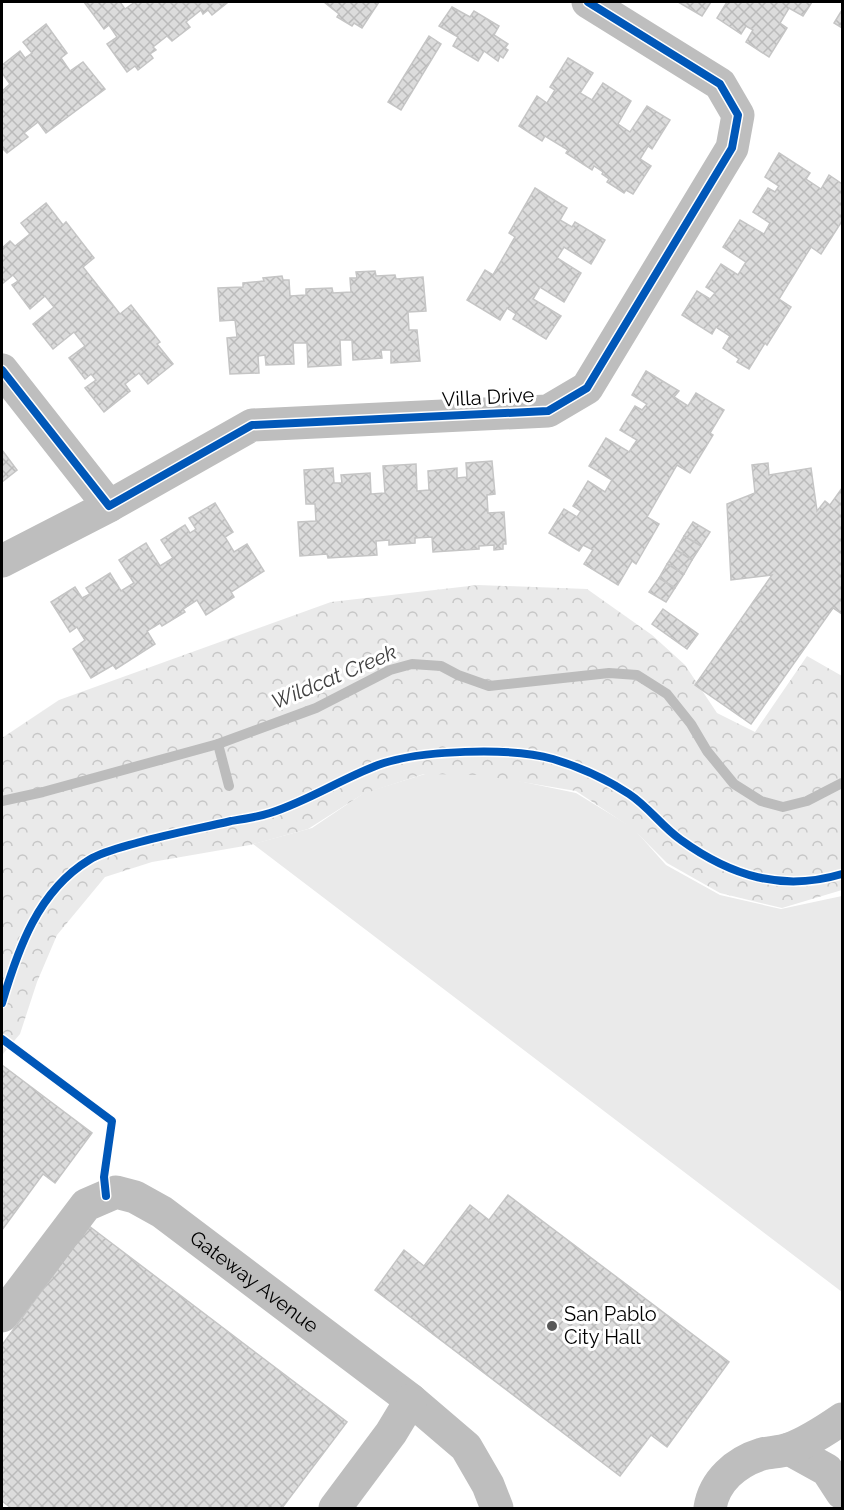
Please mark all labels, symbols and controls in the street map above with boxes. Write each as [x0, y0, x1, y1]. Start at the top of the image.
street label: Villa Drive [441, 383, 535, 411]
water label: Wildcat Creek [268, 639, 400, 714]
street label: Gateway Avenue [185, 1225, 323, 1338]
place label: San Pablo City Hall [564, 1302, 657, 1349]
marker: San Pablo City Hall [545, 1319, 559, 1333]

